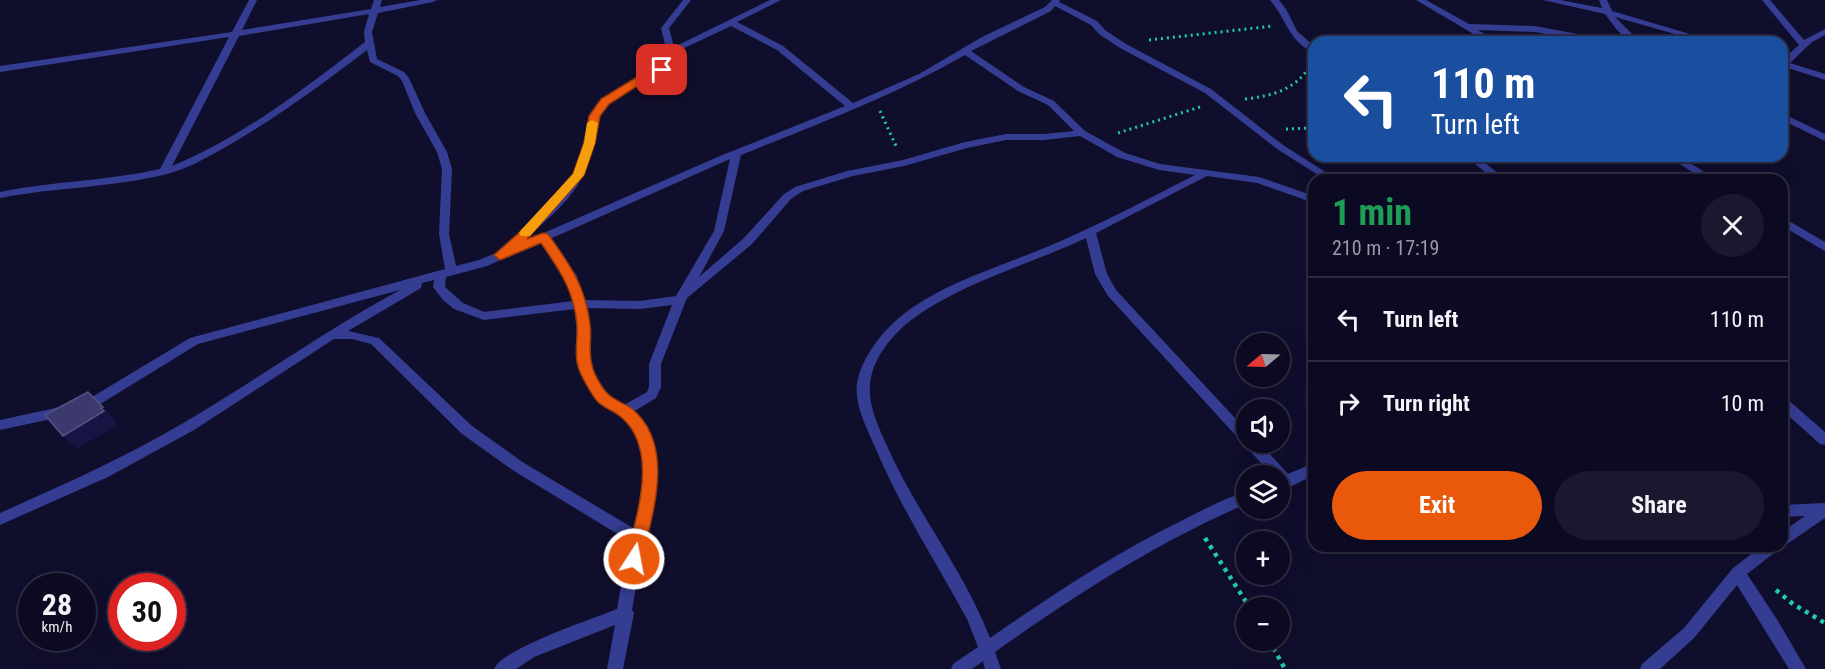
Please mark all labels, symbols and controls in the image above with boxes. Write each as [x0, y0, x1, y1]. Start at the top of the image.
pin [636, 44, 687, 95]
icon: arrive [645, 53, 678, 86]
text: 110 m [1431, 59, 1536, 108]
icon: left [1332, 60, 1410, 138]
text: Turn left [1431, 109, 1520, 141]
text: 1 min [1332, 192, 1412, 234]
button: close [1701, 194, 1764, 257]
text: 210 m · 17:19 [1332, 236, 1439, 260]
icon: left [1332, 303, 1365, 336]
text: Turn left [1383, 307, 1458, 332]
text: 110 m [1710, 307, 1764, 332]
north arrow [1236, 333, 1290, 387]
map controls [1236, 333, 1290, 651]
icon: right [1332, 387, 1365, 420]
text: Turn right [1383, 391, 1470, 416]
text: 10 m [1721, 391, 1764, 416]
button: sound [1236, 399, 1290, 453]
button: layers [1236, 465, 1290, 519]
button: Exit [1332, 471, 1542, 540]
button: Share [1554, 471, 1764, 540]
position arrow [602, 527, 666, 591]
button: + [1236, 531, 1290, 585]
speed limit sign: 30 [108, 573, 186, 651]
text: 28 [42, 587, 72, 622]
button: − [1236, 597, 1290, 651]
text: km/h [42, 618, 72, 636]

